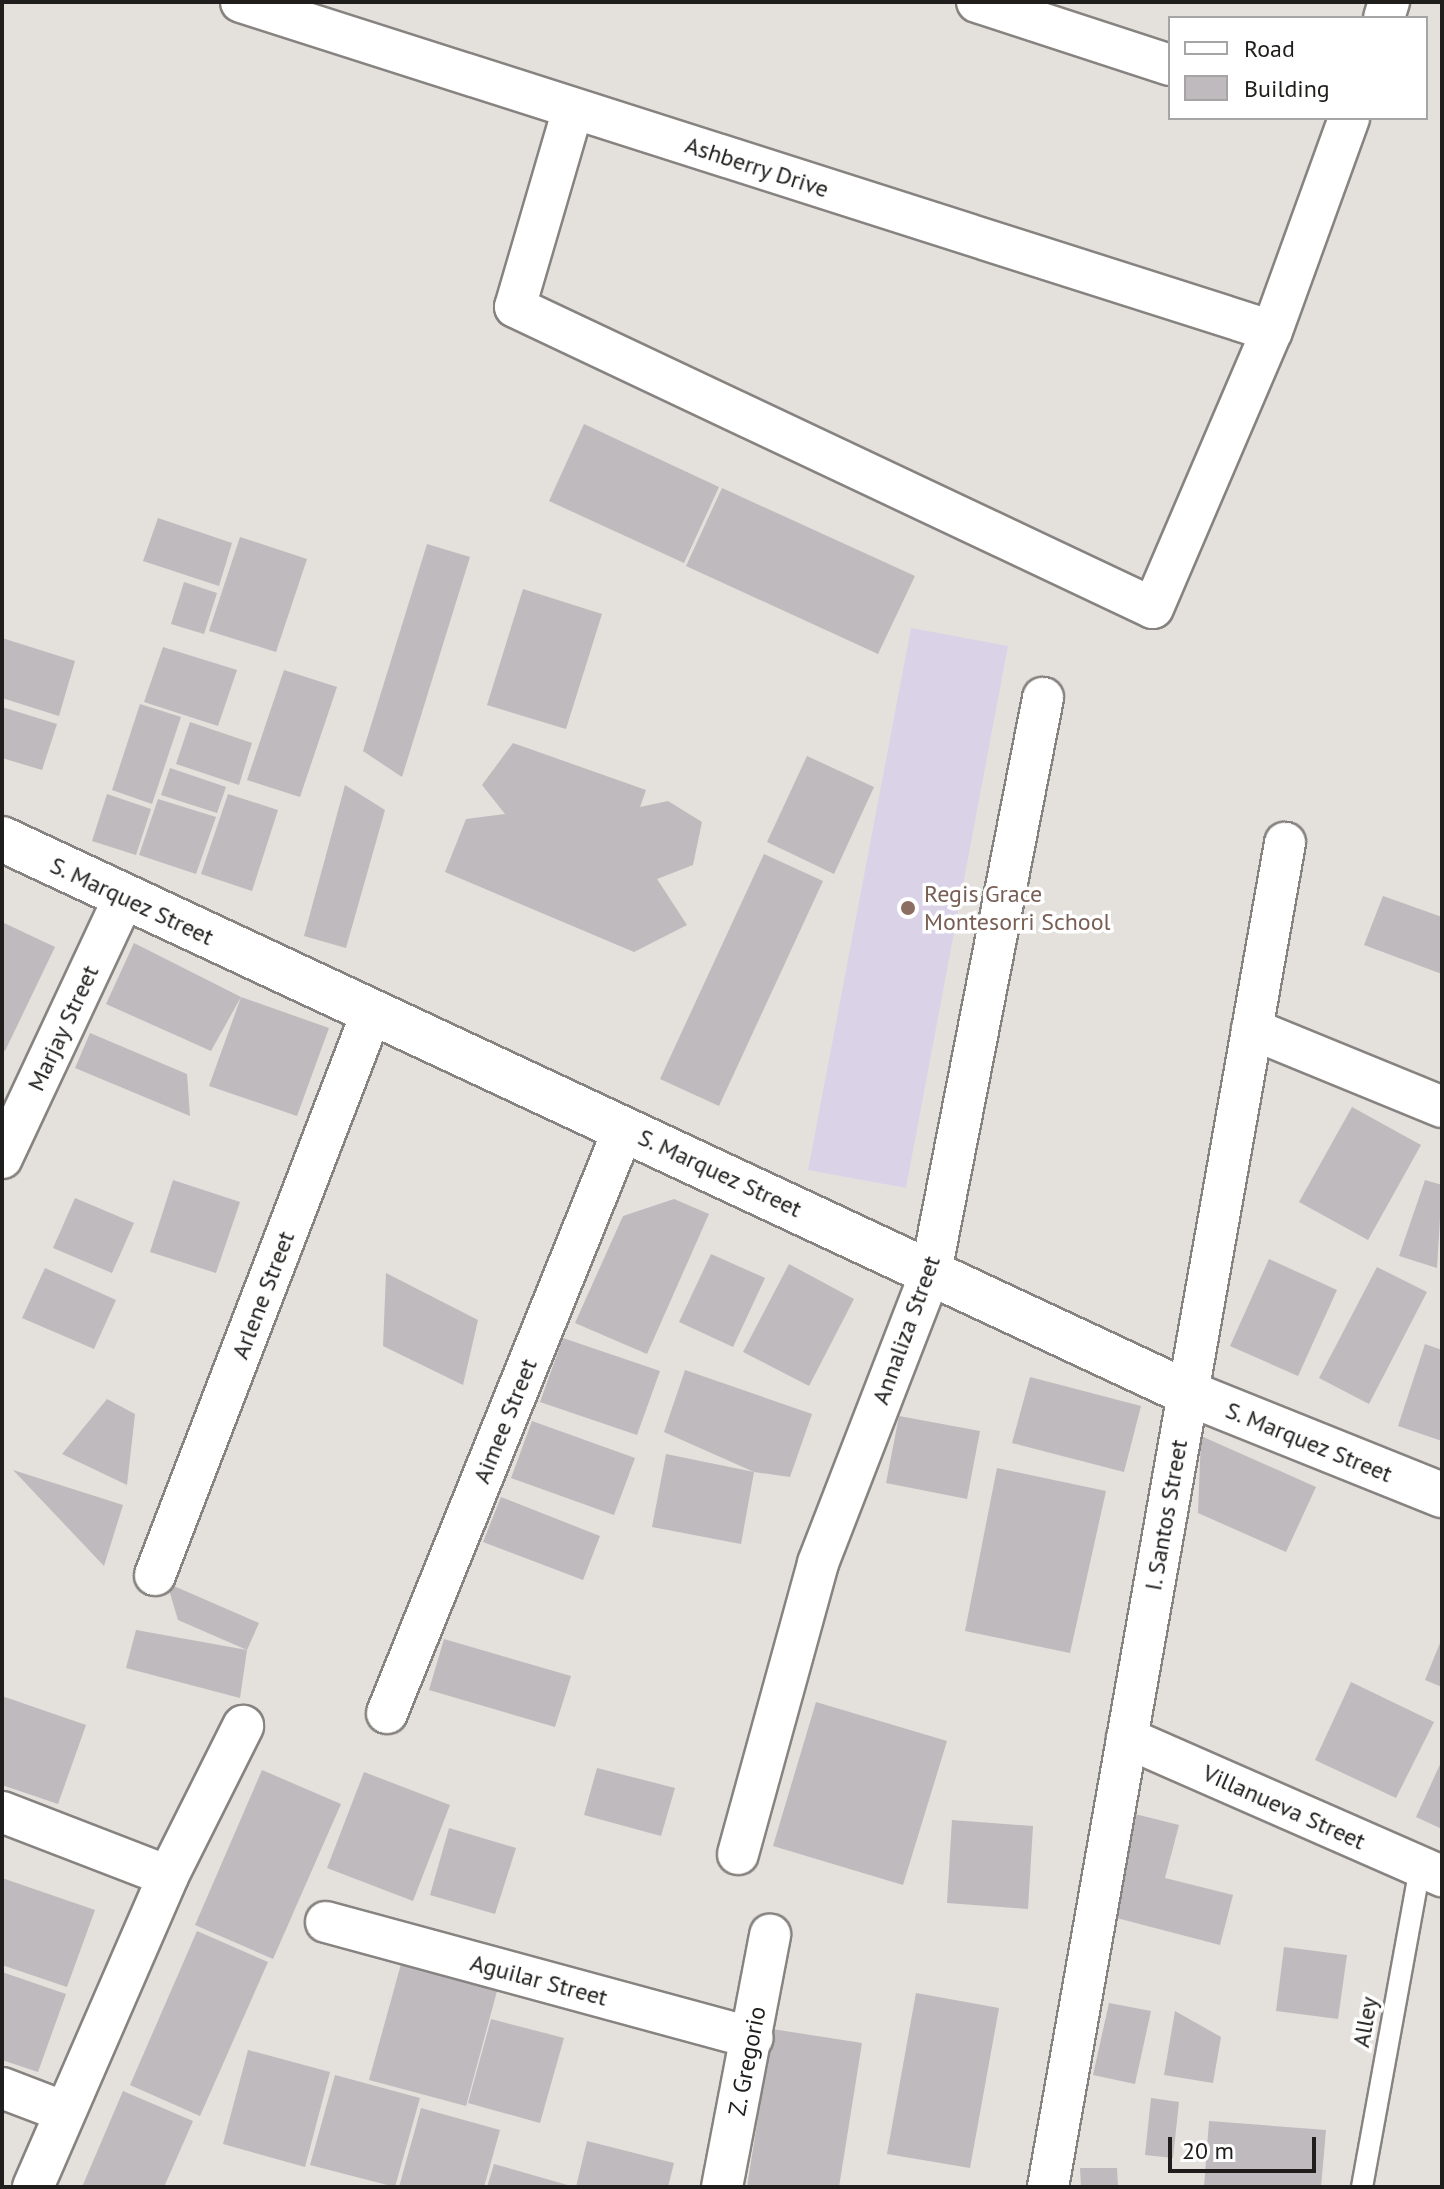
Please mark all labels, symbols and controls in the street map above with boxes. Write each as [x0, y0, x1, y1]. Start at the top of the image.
legend [1168, 16, 1428, 120]
text: Road [1244, 33, 1295, 64]
text: Building [1244, 73, 1330, 104]
street label: Ashberry Drive [681, 130, 833, 204]
street label: S. Marquez Street [45, 850, 219, 952]
place label: Regis Grace Montesorri School [924, 880, 1111, 936]
marker: Regis Grace Montesorri School [899, 899, 917, 917]
street label: Marjay Street [21, 960, 105, 1096]
street label: S. Marquez Street [633, 1122, 807, 1224]
street label: Arlene Street [225, 1227, 301, 1363]
street label: Annaliza Street [866, 1252, 946, 1408]
street label: Aimee Street [467, 1355, 543, 1487]
street label: S. Marquez Street [1220, 1395, 1398, 1489]
street label: I. Santos Street [1138, 1436, 1194, 1594]
street label: Villanueva Street [1198, 1758, 1370, 1856]
street label: Aguilar Street [467, 1948, 611, 2012]
street label: Alley [1346, 1994, 1384, 2050]
street label: Z. Gregorio [722, 2003, 772, 2119]
scale bar [1172, 2121, 1320, 2171]
text: 20 m [1182, 2135, 1234, 2166]

